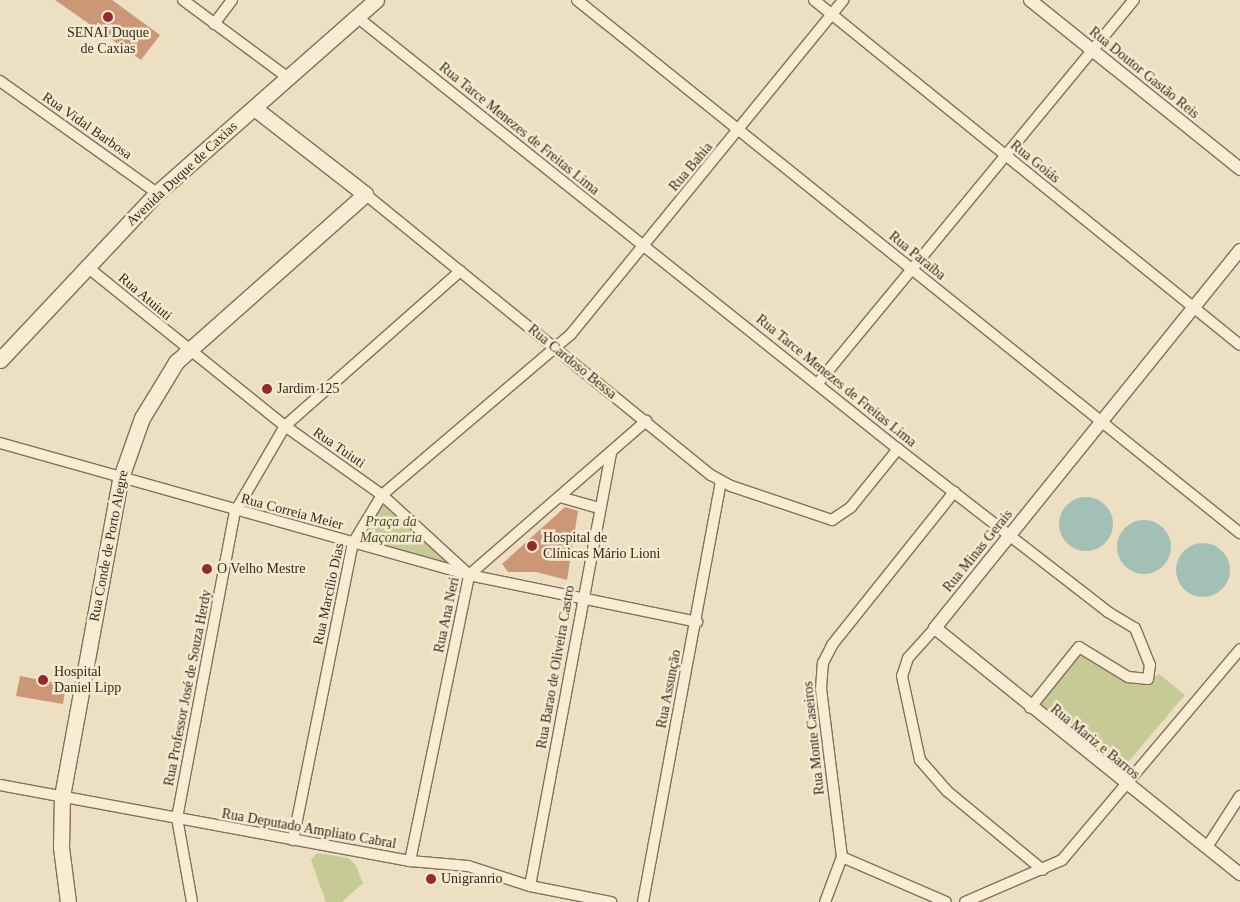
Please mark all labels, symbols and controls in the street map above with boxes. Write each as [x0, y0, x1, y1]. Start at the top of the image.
marker: SENAI Duque de Caxias [102, 11, 114, 23]
street label: Rua Doutor Gastão Reis [1086, 24, 1202, 122]
place label: SENAI Duque de Caxias [67, 25, 149, 58]
street label: Rua Tarce Menezes de Freitas Lima [435, 59, 603, 199]
street label: Rua Vidal Barbosa [39, 89, 135, 163]
street label: Avenida Duque de Caxias [123, 118, 241, 230]
street label: Rua Goiás [1007, 137, 1063, 187]
street label: Rua Bahia [666, 139, 716, 195]
street label: Rua Paraíba [885, 228, 949, 284]
street label: Rua Atuiuti [114, 269, 176, 325]
street label: Rua Tarce Menezes de Freitas Lima [752, 311, 920, 451]
street label: Rua Cardoso Bessa [524, 321, 620, 403]
place label: Jardim 125 [277, 381, 340, 397]
marker: Jardim 125 [261, 383, 273, 395]
street label: Rua Tuiuti [310, 424, 368, 472]
street label: Rua Conde de Porto Alegre [86, 468, 132, 624]
street label: Rua Correia Meier [239, 490, 345, 534]
street label: Rua Minas Gerais [940, 506, 1016, 596]
park label: Praça da Maçonaria [360, 514, 422, 546]
place label: Hospital de Clínicas Mário Lioni [543, 530, 660, 562]
marker: Hospital de Clínicas Mário Lioni [525, 539, 539, 553]
street label: Rua Marcílio Dias [310, 542, 348, 646]
place label: O Velho Mestre [217, 561, 306, 577]
marker: O Velho Mestre [201, 563, 213, 575]
street label: Rua Ana Neri [431, 575, 463, 655]
street label: Rua Barao de Oliveira Castro [533, 584, 579, 750]
street label: Rua Professor José de Souza Herdy [161, 589, 215, 787]
street label: Rua Assunção [653, 648, 685, 730]
place label: Hospital Daniel Lipp [54, 664, 121, 696]
marker: Hospital Daniel Lipp [36, 673, 50, 687]
street label: Rua Monte Caseiros [800, 680, 828, 796]
street label: Rua Mariz e Barros [1047, 701, 1143, 783]
street label: Rua Deputado Ampliato Cabral [220, 805, 398, 853]
place label: Unigranrio [441, 871, 502, 887]
marker: Unigranrio [425, 873, 437, 885]

